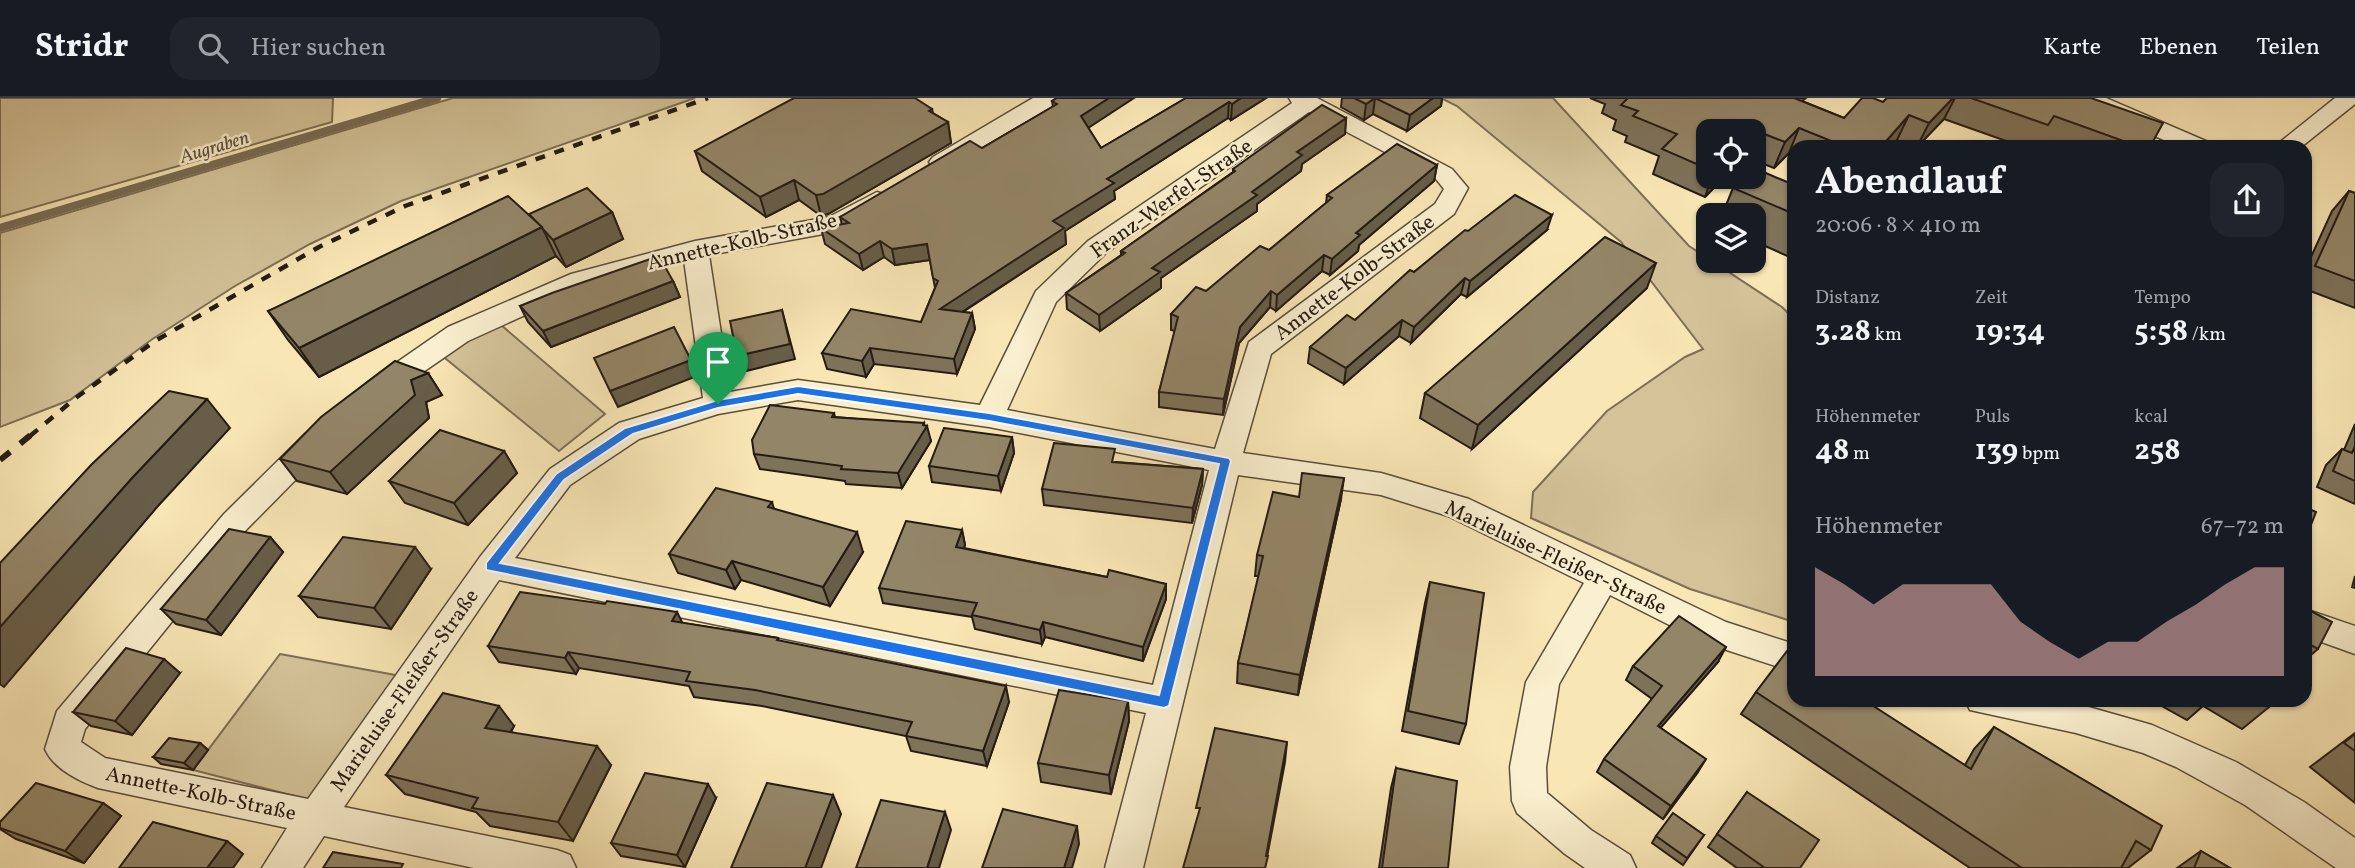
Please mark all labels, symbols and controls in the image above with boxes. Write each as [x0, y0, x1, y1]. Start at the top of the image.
search box [170, 17, 660, 80]
text: Stridr [35, 25, 128, 71]
icon: search [194, 29, 232, 67]
text: Hier suchen [250, 30, 386, 66]
text: Karte [2043, 31, 2101, 65]
text: Ebenen [2139, 31, 2218, 65]
text: Teilen [2256, 31, 2320, 65]
map controls [1696, 119, 1766, 273]
button: locate [1696, 119, 1766, 189]
water label: Augraben [176, 125, 253, 171]
street label: Franz-Werfel-Straße [1085, 132, 1259, 266]
text: Abendlauf [1815, 157, 2003, 210]
button: share [2210, 163, 2284, 237]
button: layers [1696, 203, 1766, 273]
street label: Annette-Kolb-Straße [645, 207, 840, 278]
street label: Annette-Kolb-Straße [1269, 208, 1441, 348]
text: 20:06 · 8 × 410 m [1815, 210, 1981, 242]
text: Distanz [1815, 285, 1880, 311]
text: Zeit [1975, 285, 2008, 311]
text: Tempo [2134, 285, 2191, 311]
text: 3.28 [1815, 311, 1871, 353]
text: 19:34 [1975, 311, 2045, 353]
text: 5:58 [2134, 311, 2188, 353]
text: km [1871, 322, 1902, 348]
text: /km [2188, 322, 2226, 348]
pin [688, 332, 748, 404]
icon: arrive [699, 343, 737, 381]
text: Höhenmeter [1815, 404, 1920, 430]
text: Puls [1975, 404, 2010, 430]
text: kcal [2134, 404, 2168, 430]
text: 48 [1815, 430, 1849, 472]
text: 139 [1975, 430, 2018, 472]
text: 258 [2134, 430, 2181, 472]
text: m [1849, 441, 1870, 467]
text: bpm [2018, 441, 2060, 467]
street label: Marieluise-Fleißer-Straße [1440, 494, 1671, 623]
text: Höhenmeter [1815, 511, 1942, 543]
text: 67–72 m [2201, 511, 2284, 543]
street label: Marieluise-Fleißer-Straße [324, 583, 486, 798]
street label: Annette-Kolb-Straße [103, 760, 299, 829]

